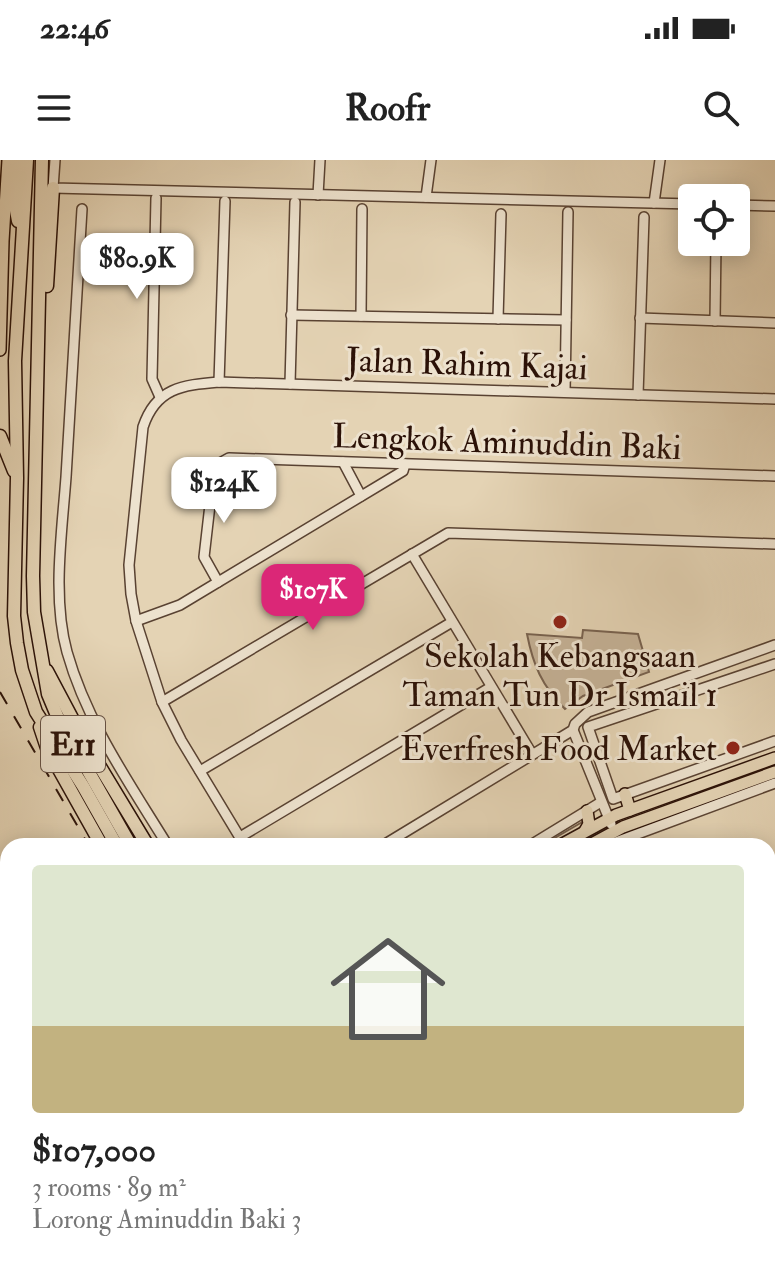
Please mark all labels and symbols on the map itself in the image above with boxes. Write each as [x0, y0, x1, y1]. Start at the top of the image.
pin: $80.9K [72, 233, 202, 301]
street label: Jalan Rahim Kajai [344, 339, 589, 390]
street label: Lengkok Aminuddin Baki [332, 415, 682, 470]
pin: $124K [168, 457, 280, 525]
pin: $107K [257, 564, 369, 632]
marker: Sekolah Kebangsaan Taman Tun Dr Ismail 1 [551, 613, 569, 631]
place label: Sekolah Kebangsaan Taman Tun Dr Ismail 1 [403, 635, 717, 717]
road number: E11 [41, 716, 105, 772]
place label: Everfresh Food Market [400, 728, 717, 771]
marker: Everfresh Food Market [724, 739, 742, 757]

